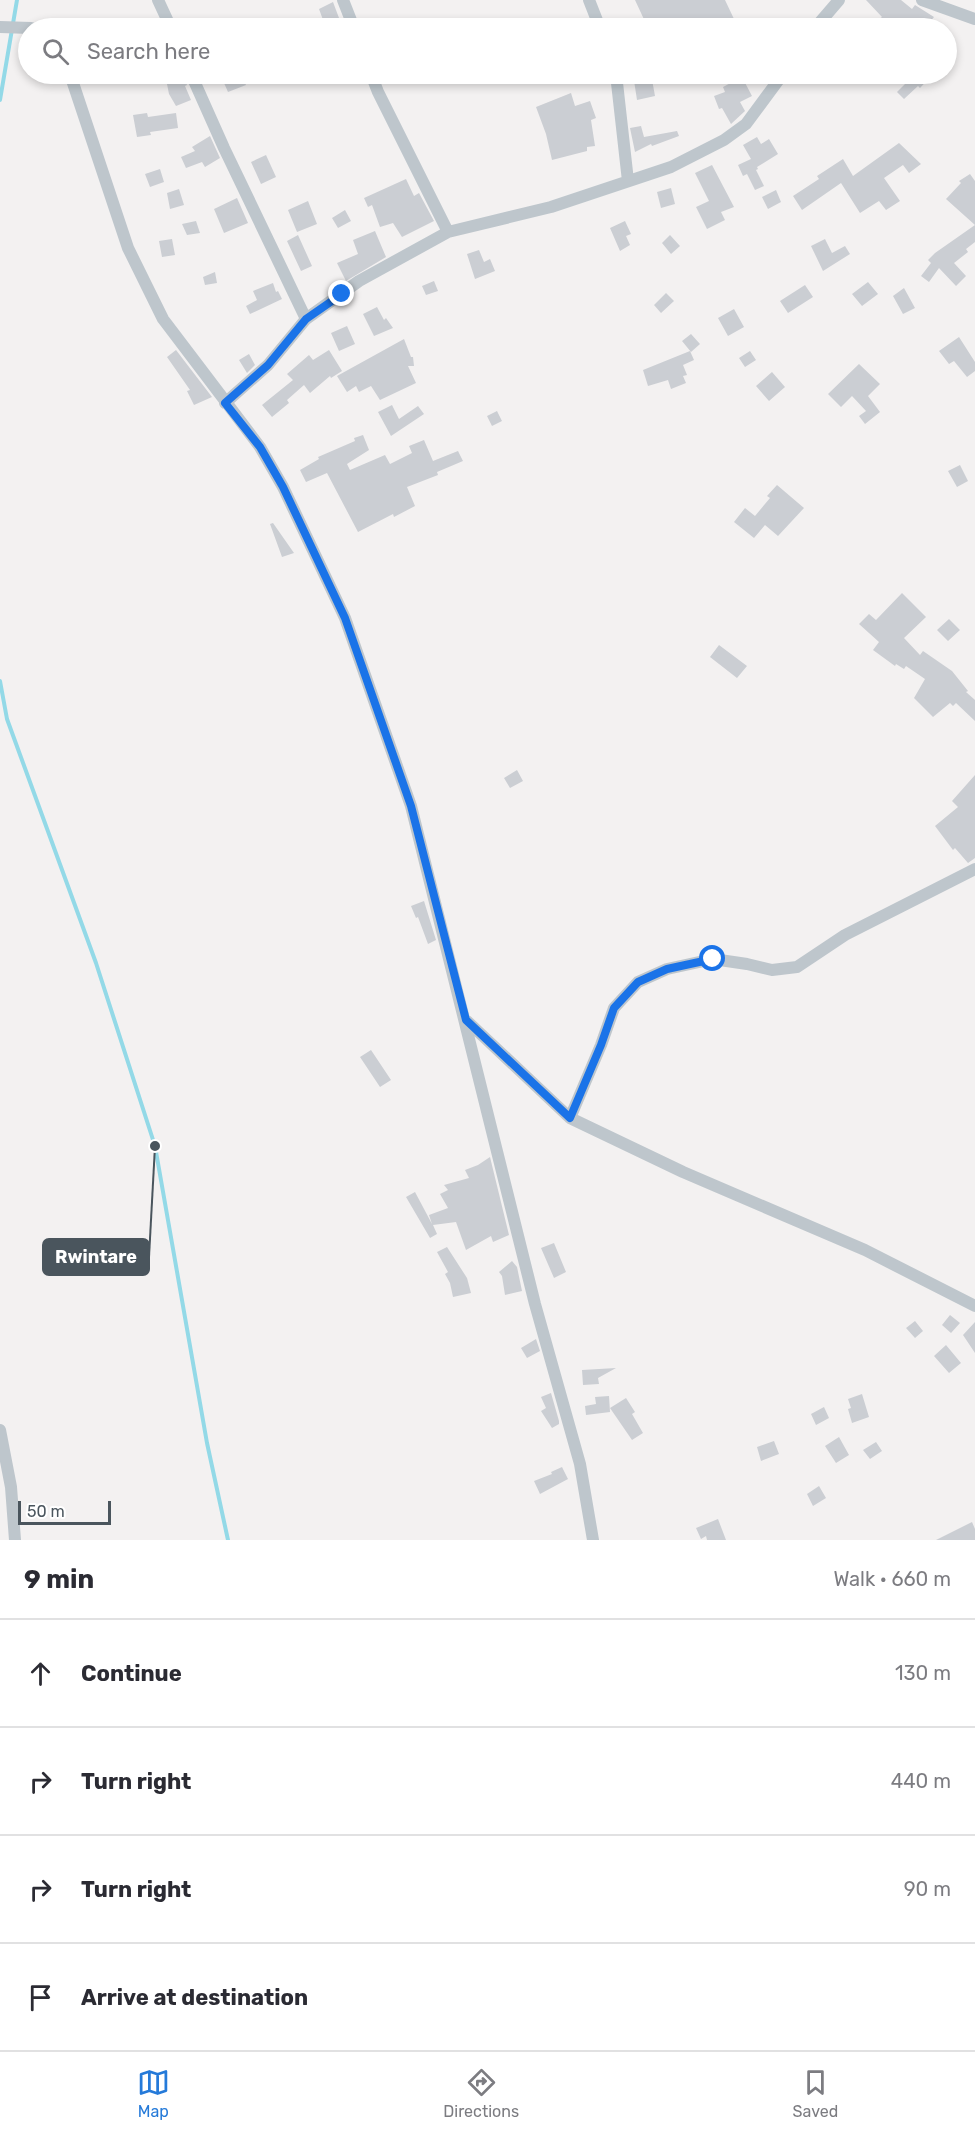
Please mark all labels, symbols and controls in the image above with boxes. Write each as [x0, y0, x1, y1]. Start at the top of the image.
search box [18, 18, 957, 84]
icon: search [39, 35, 72, 68]
text: Search here [87, 38, 210, 65]
route end [328, 280, 354, 306]
route start [699, 945, 725, 971]
callout: Rwintare [43, 1239, 149, 1275]
text: Rwintare [55, 1246, 137, 1268]
scale bar [18, 1498, 111, 1526]
text: 50 m [27, 1502, 65, 1521]
text: 9 min [24, 1564, 94, 1595]
text: Walk · 660 m [833, 1567, 951, 1591]
icon: ahead [24, 1657, 57, 1690]
text: Continue [81, 1660, 182, 1687]
text: 130 m [895, 1661, 951, 1685]
icon: right [24, 1765, 57, 1798]
text: Turn right [81, 1768, 191, 1795]
text: 440 m [891, 1769, 951, 1793]
icon: right [24, 1873, 57, 1906]
text: Turn right [81, 1876, 191, 1903]
text: 90 m [904, 1877, 951, 1901]
icon: arrive [24, 1981, 57, 2014]
text: Arrive at destination [81, 1984, 308, 2011]
tab: Map [137, 2066, 170, 2121]
tab: Directions [443, 2066, 519, 2121]
tab: Saved [793, 2066, 838, 2121]

